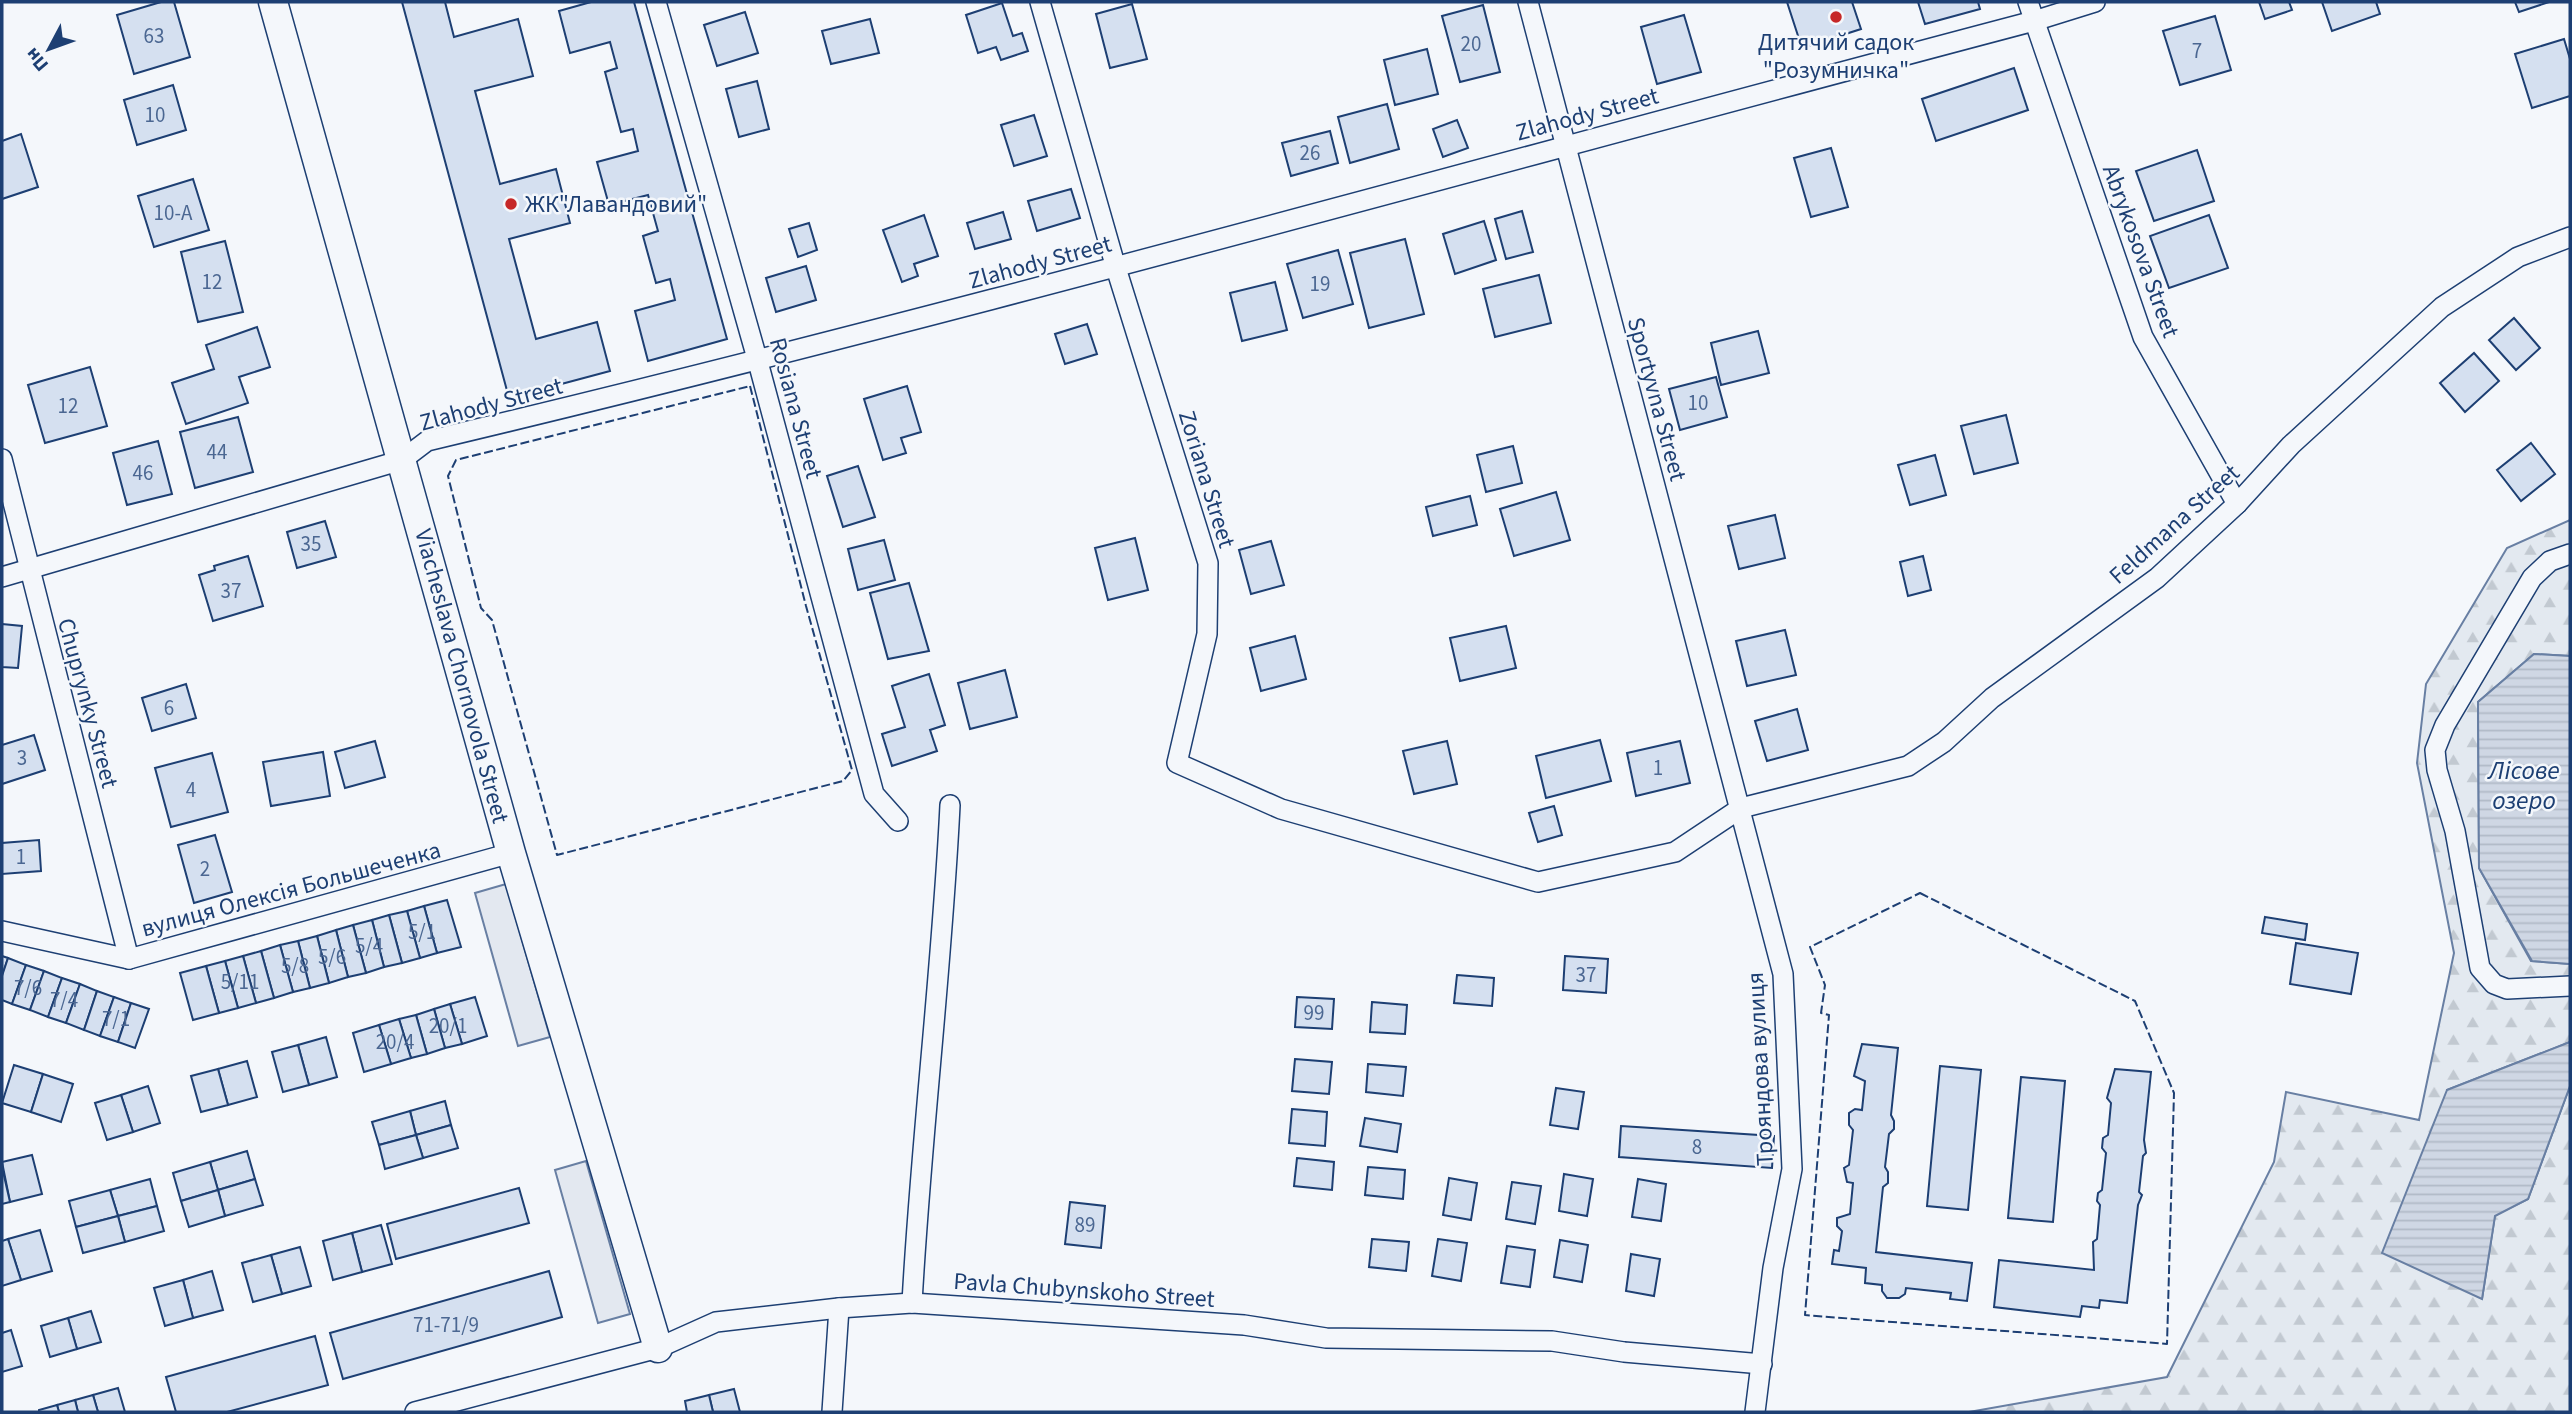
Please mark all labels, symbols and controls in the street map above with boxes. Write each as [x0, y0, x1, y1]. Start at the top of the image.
marker: Дитячий садок "Розумничка" [1828, 9, 1844, 25]
north arrow [14, 14, 84, 84]
house number: 63 [144, 21, 164, 51]
place label: Дитячий садок "Розумничка" [1758, 25, 1914, 88]
house number: 20 [1461, 29, 1481, 59]
house number: 7 [2192, 36, 2202, 66]
text: Пн [19, 41, 55, 77]
street label: Zlahody Street [1512, 79, 1662, 150]
house number: 10 [145, 100, 165, 130]
house number: 26 [1300, 138, 1320, 168]
street label: Abrykosova Street [2093, 160, 2188, 342]
place label: ЖК"Лавандовий" [525, 187, 707, 222]
marker: ЖК"Лавандовий" [503, 196, 519, 212]
house number: 10-А [154, 198, 193, 228]
street label: Zlahody Street [965, 227, 1115, 298]
house number: 12 [202, 267, 222, 297]
house number: 19 [1310, 269, 1330, 299]
street label: Sportyvna Street [1618, 313, 1695, 485]
street label: Rosiana Street [760, 334, 831, 482]
street label: Zlahody Street [416, 369, 566, 440]
house number: 10 [1688, 388, 1708, 418]
house number: 12 [58, 391, 78, 421]
street label: Zoriana Street [1169, 406, 1244, 552]
house number: 44 [207, 437, 227, 467]
street label: Feldmana Street [2101, 456, 2247, 593]
house number: 46 [133, 458, 153, 488]
street label: Viacheslava Chornovola Street [405, 525, 518, 827]
house number: 35 [301, 529, 321, 559]
house number: 37 [221, 576, 241, 606]
street label: Chuprynky Street [48, 614, 127, 792]
house number: 6 [164, 693, 174, 723]
house number: 3 [17, 743, 27, 773]
water label: Лісове озеро [2486, 752, 2560, 819]
house number: 1 [1653, 753, 1663, 783]
house number: 4 [186, 775, 196, 805]
street label: вулиця Олексія Большеченка [138, 833, 445, 946]
house number: 1 [16, 842, 26, 872]
house number: 2 [200, 854, 210, 884]
house number: 5/1 [408, 917, 436, 947]
house number: 5/4 [355, 931, 383, 961]
house number: 5/6 [318, 942, 346, 972]
house number: 5/8 [281, 951, 309, 981]
house number: 37 [1576, 960, 1596, 990]
house number: 5/11 [221, 967, 259, 997]
street label: Трояндова вулиця [1738, 971, 1783, 1167]
house number: 7/6 [14, 973, 42, 1003]
house number: 7/4 [50, 985, 78, 1015]
house number: 99 [1304, 998, 1324, 1028]
house number: 7/1 [102, 1004, 130, 1034]
house number: 20/1 [429, 1011, 467, 1041]
house number: 20/4 [376, 1027, 414, 1057]
house number: 8 [1692, 1132, 1702, 1162]
house number: 89 [1075, 1210, 1095, 1240]
street label: Pavla Chubynskoho Street [952, 1264, 1216, 1317]
house number: 71-71/9 [413, 1310, 479, 1340]

